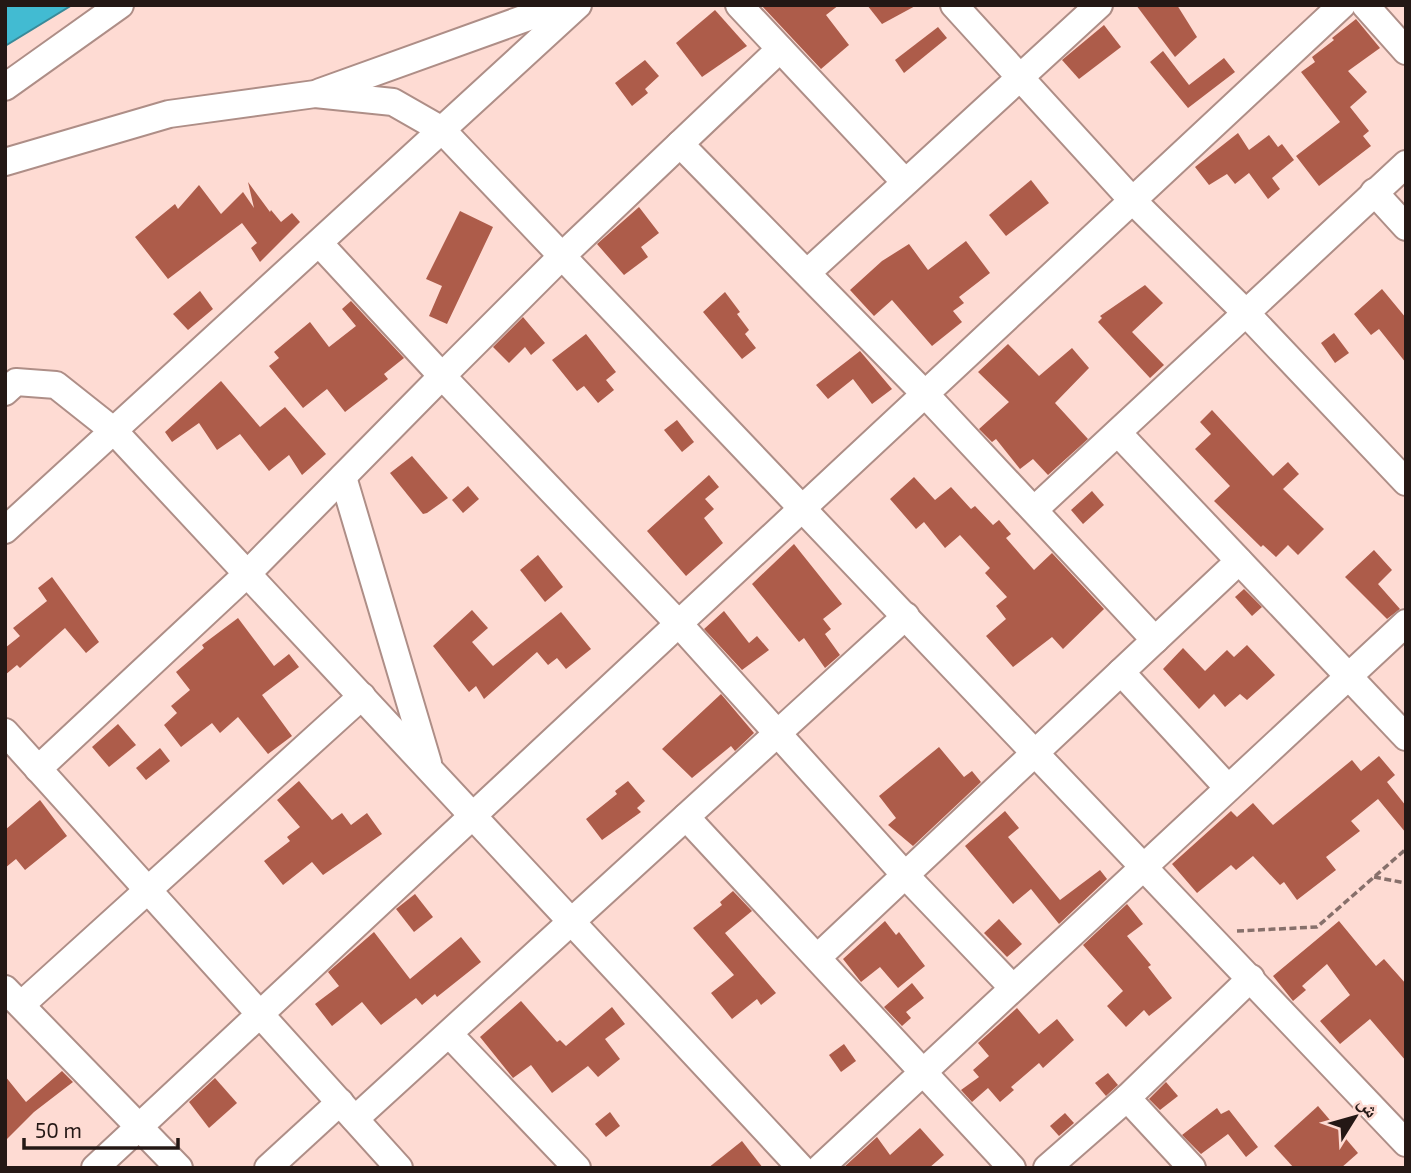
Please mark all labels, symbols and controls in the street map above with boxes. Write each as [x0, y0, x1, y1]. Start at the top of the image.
north arrow [1320, 1082, 1390, 1152]
text: ش [1353, 1091, 1384, 1122]
scale bar [24, 1106, 178, 1150]
text: 50 m [35, 1117, 82, 1142]

